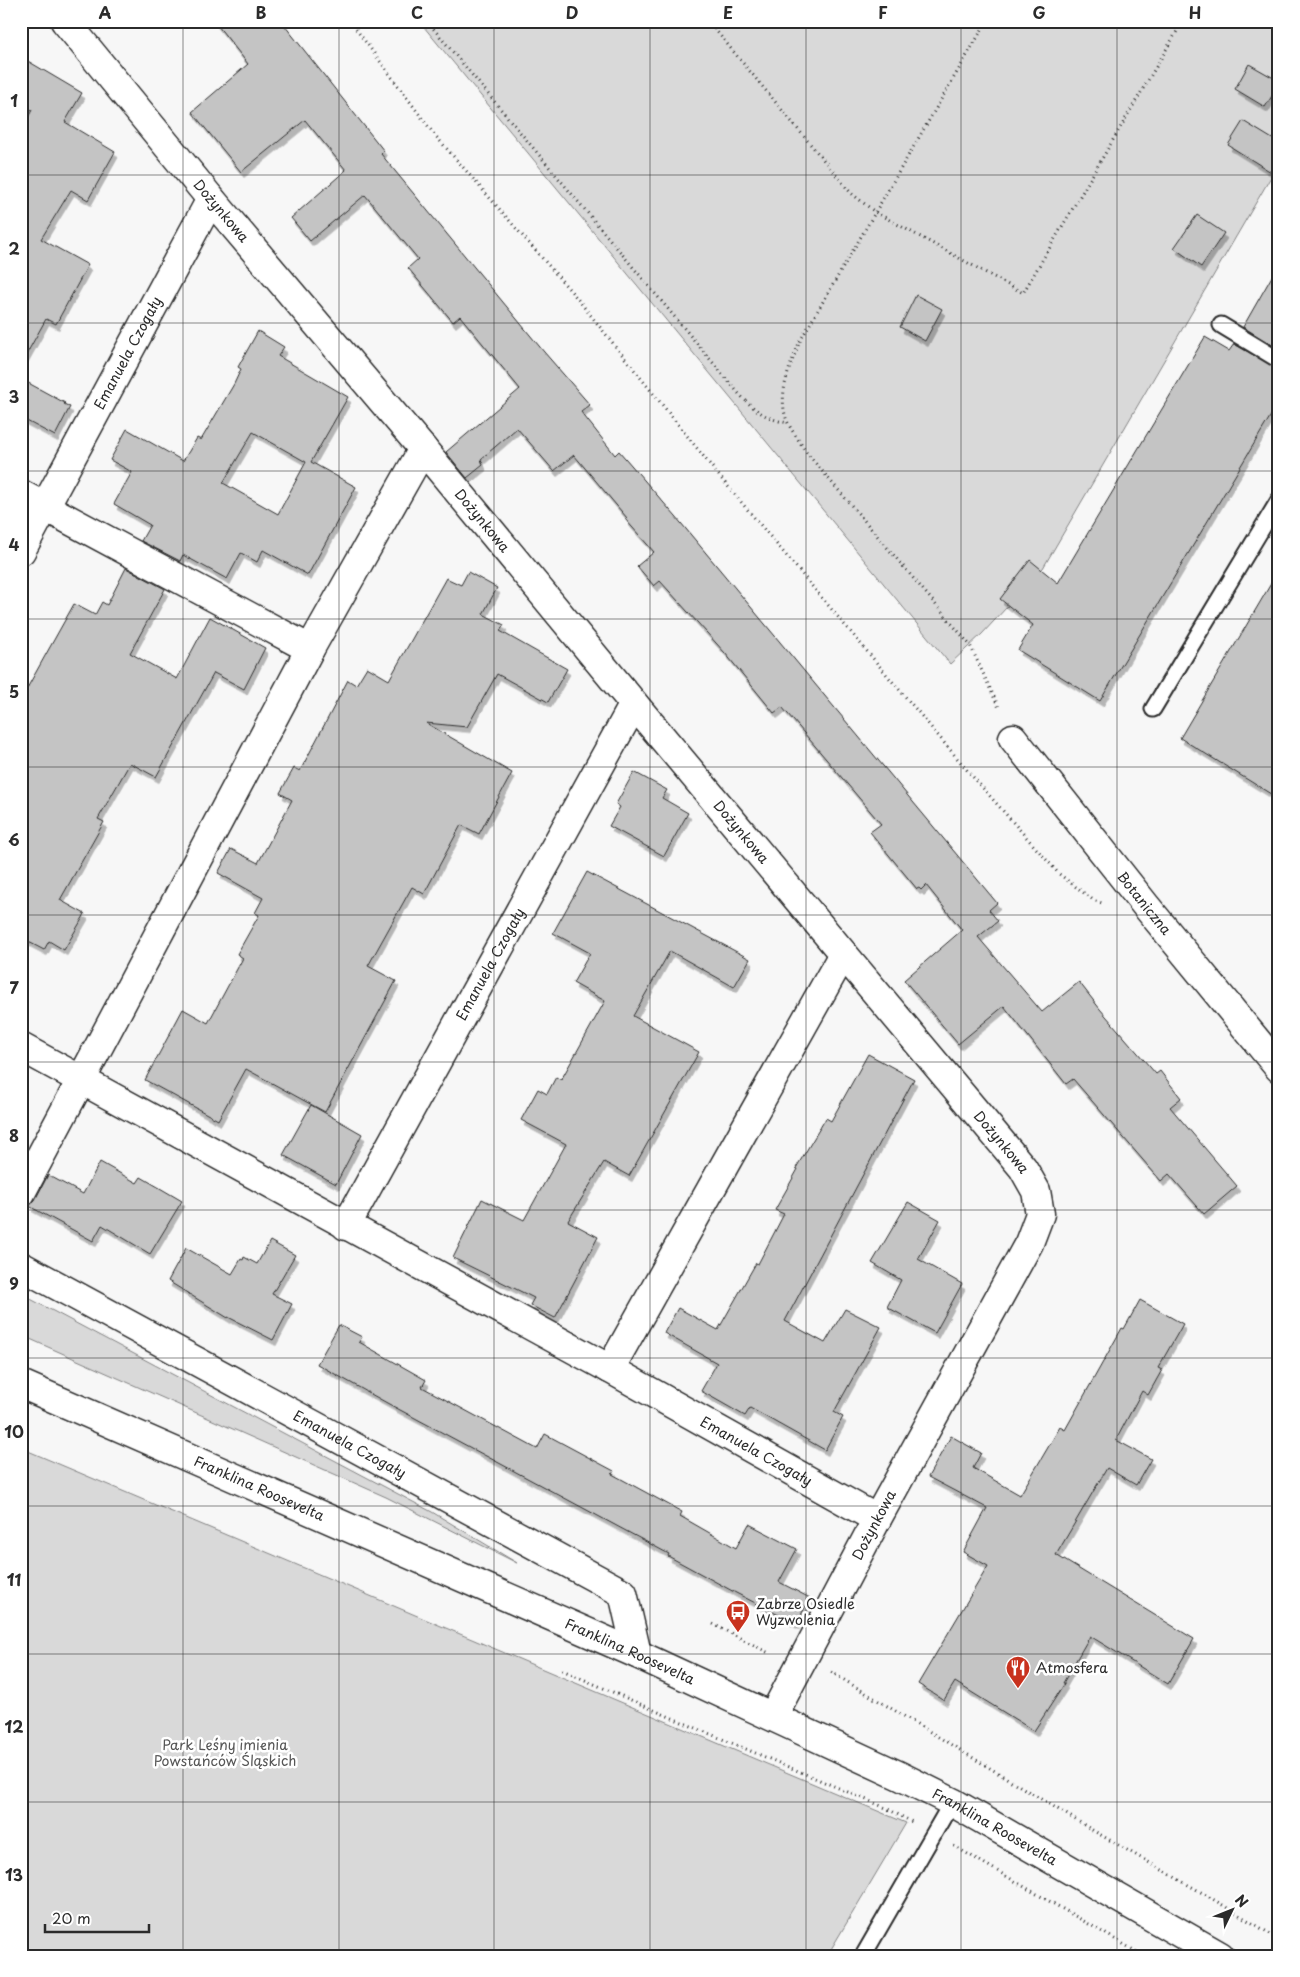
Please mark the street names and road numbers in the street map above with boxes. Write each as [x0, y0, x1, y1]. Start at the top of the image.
street label: Dożynkowa [189, 175, 255, 247]
street label: Emanuela Czogały [88, 292, 167, 413]
street label: Dożynkowa [450, 484, 515, 557]
street label: Dożynkowa [709, 796, 775, 868]
street label: Botaniczna [1113, 867, 1177, 939]
street label: Emanuela Czogały [450, 904, 530, 1024]
street label: Dożynkowa [969, 1106, 1035, 1177]
street label: Emanuela Czogały [290, 1405, 410, 1483]
street label: Emanuela Czogały [696, 1411, 816, 1491]
street label: Franklina Roosevelta [191, 1450, 328, 1526]
street label: Dożynkowa [846, 1486, 901, 1564]
street label: Franklina Roosevelta [562, 1613, 699, 1690]
street label: Franklina Roosevelta [929, 1783, 1061, 1870]

